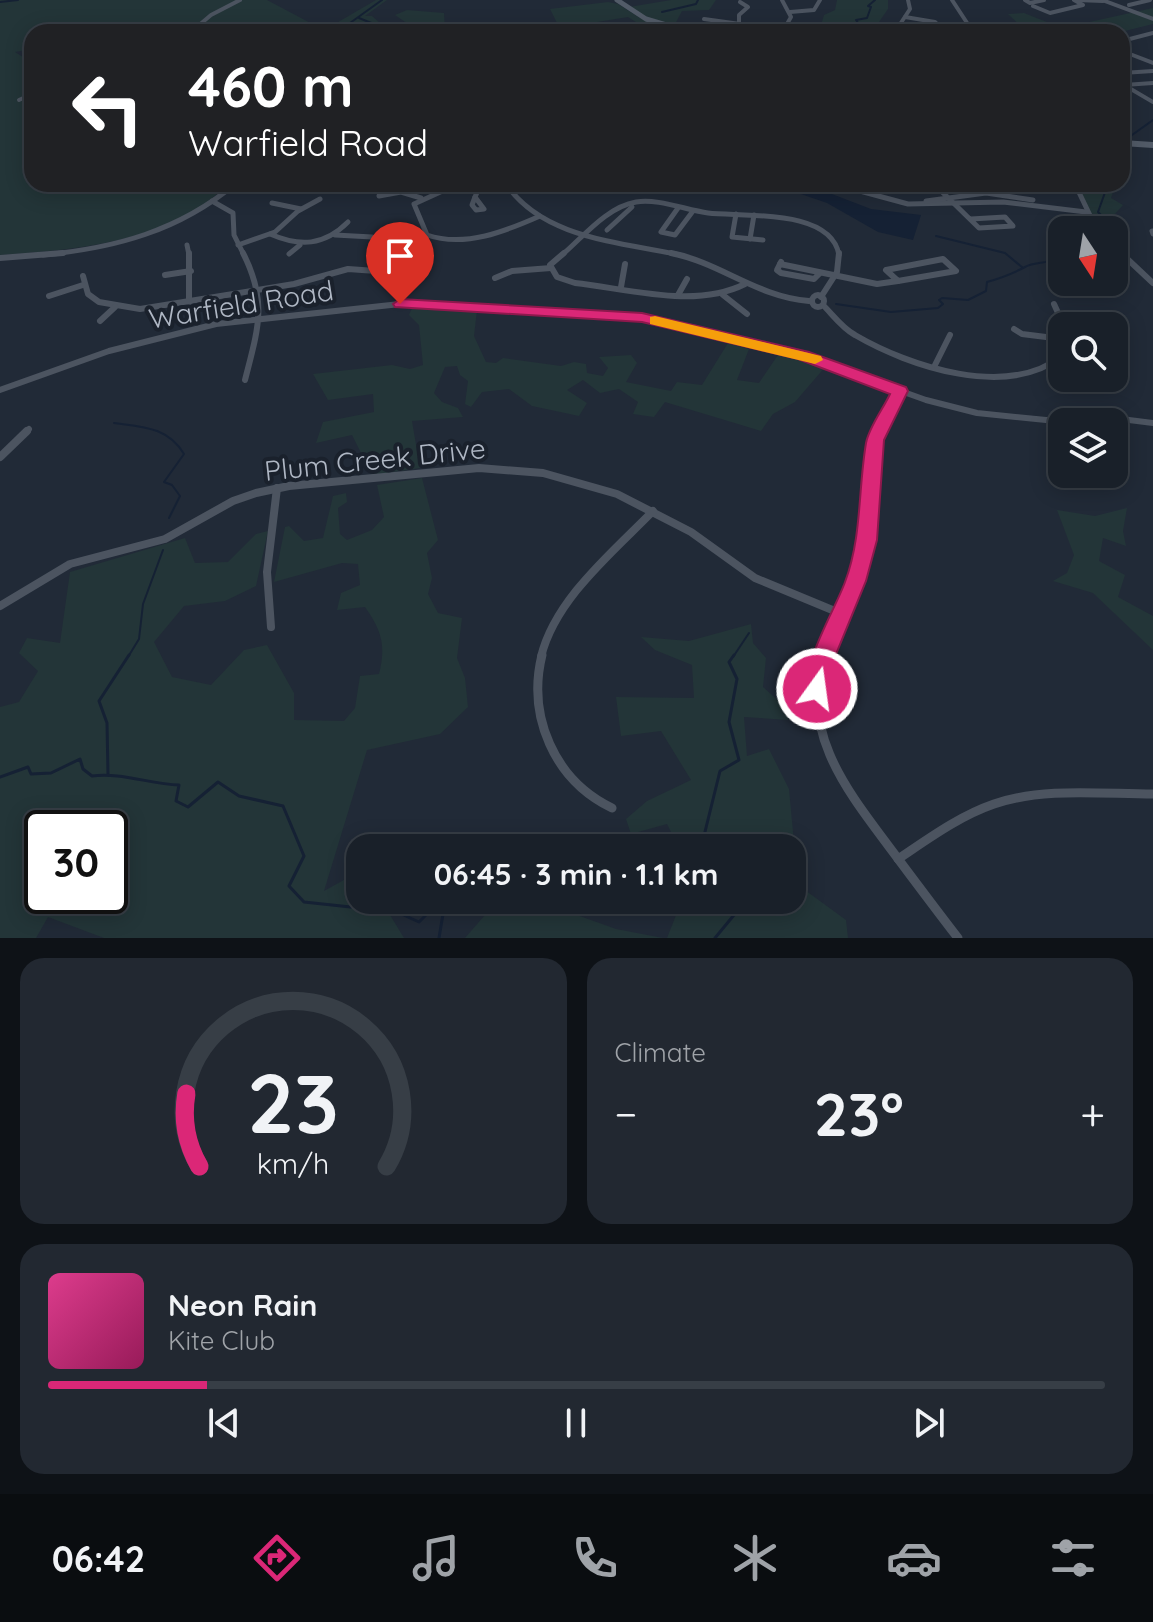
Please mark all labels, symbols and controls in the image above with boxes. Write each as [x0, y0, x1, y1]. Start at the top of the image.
text: 460 m [188, 51, 354, 121]
icon: left [56, 56, 160, 160]
text: Warfield Road [188, 120, 428, 165]
north arrow [1048, 216, 1128, 296]
map controls [1048, 216, 1128, 488]
pin [366, 222, 434, 304]
icon: arrive [378, 234, 422, 278]
street label: Warfield Road [146, 272, 336, 336]
button: search [1048, 312, 1128, 392]
button: layers [1048, 408, 1128, 488]
street label: Plum Creek Drive [263, 430, 487, 488]
position arrow [775, 647, 859, 731]
speed limit sign: 30 [24, 810, 128, 914]
text: 06:45 · 3 min · 1.1 km [434, 855, 718, 893]
text: Climate [615, 1036, 706, 1069]
text: 23 [247, 1050, 339, 1154]
text: 23° [814, 1076, 904, 1151]
text: − [615, 1086, 637, 1141]
text: + [1080, 1086, 1105, 1141]
text: km/h [257, 1145, 330, 1181]
text: Neon Rain [168, 1286, 317, 1324]
text: Kite Club [168, 1324, 275, 1357]
icon: previous [202, 1401, 246, 1445]
icon: pause [554, 1401, 598, 1445]
icon: next [907, 1401, 951, 1445]
icon: directions [249, 1530, 305, 1586]
icon: music [408, 1530, 464, 1586]
icon: phone [567, 1530, 623, 1586]
icon: climate [727, 1530, 783, 1586]
icon: car [886, 1530, 942, 1586]
icon: filters [1045, 1530, 1101, 1586]
text: 06:42 [52, 1536, 145, 1581]

